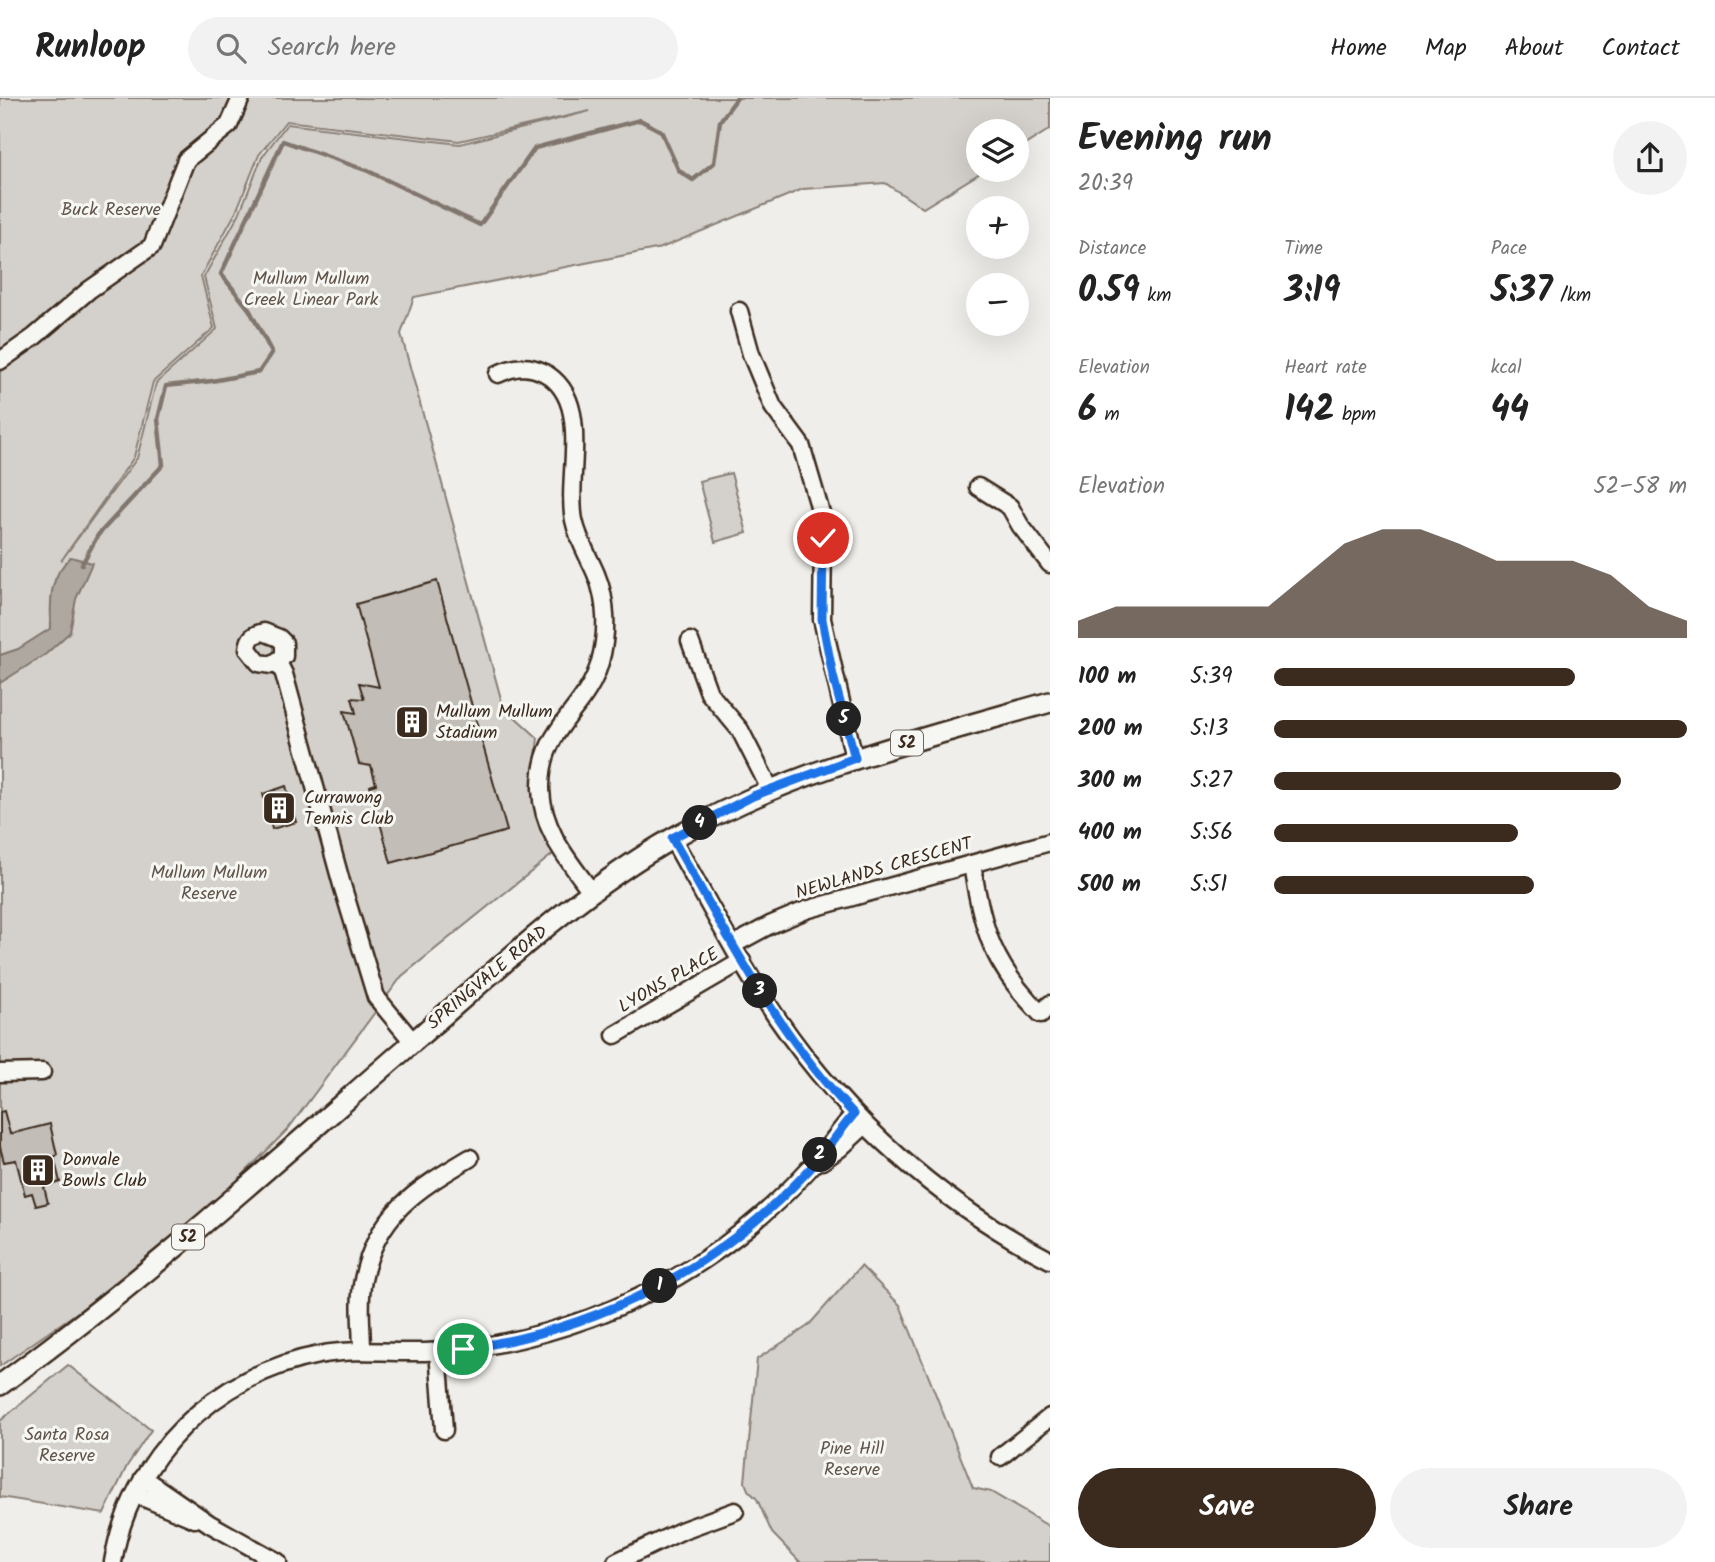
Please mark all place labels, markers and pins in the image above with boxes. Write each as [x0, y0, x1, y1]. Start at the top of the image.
pin [793, 508, 853, 568]
place label: Mullum Mullum Stadium [436, 698, 553, 748]
pin: 5 [826, 702, 862, 736]
building icon: Mullum Mullum Stadium [393, 703, 431, 741]
place label: Currawong Tennis Club [304, 784, 394, 834]
building icon: Currawong Tennis Club [260, 789, 298, 827]
pin: 4 [682, 806, 718, 840]
pin: 3 [742, 974, 778, 1008]
pin: 2 [802, 1138, 838, 1172]
place label: Donvale Bowls Club [62, 1146, 147, 1196]
building icon: Donvale Bowls Club [19, 1151, 57, 1189]
pin: 1 [642, 1268, 678, 1304]
pin [433, 1319, 493, 1379]

